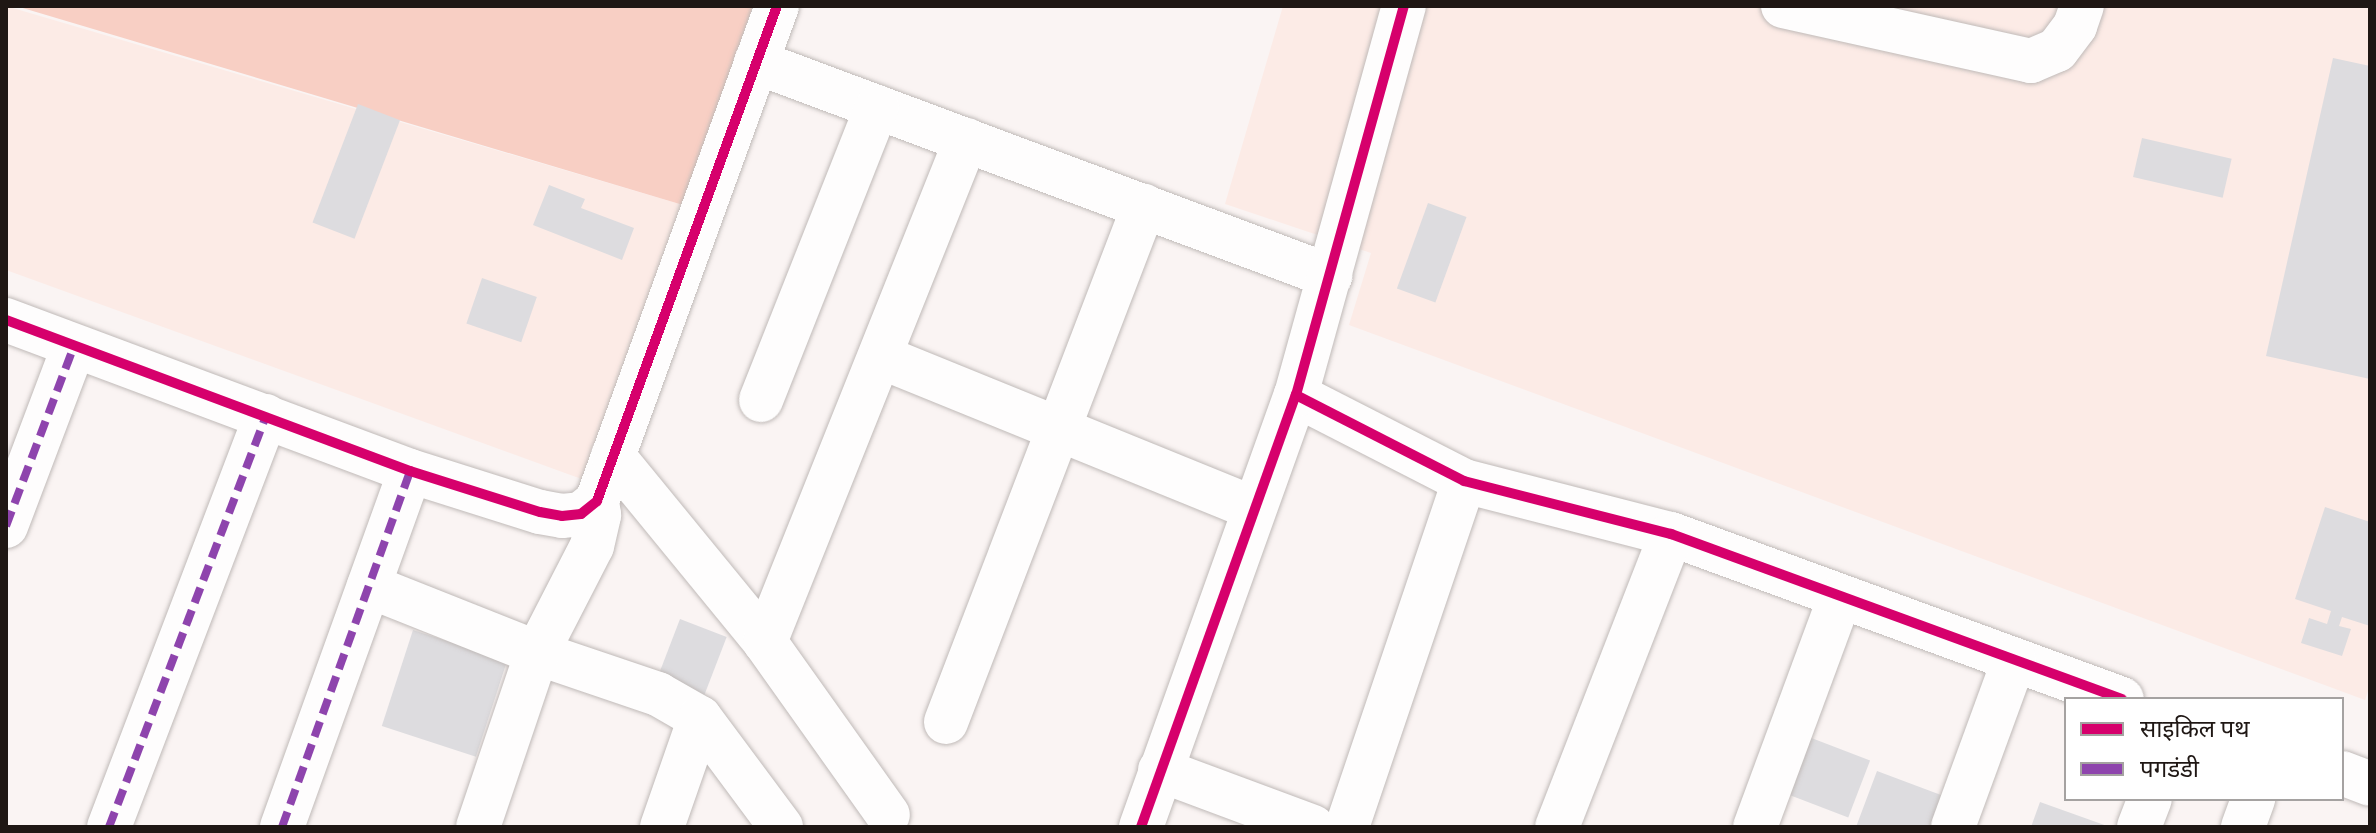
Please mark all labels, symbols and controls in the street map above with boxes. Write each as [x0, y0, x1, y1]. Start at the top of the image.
legend [2064, 697, 2344, 801]
text: साइकिल पथ [2140, 712, 2250, 744]
text: पगडंडी [2140, 752, 2199, 784]

